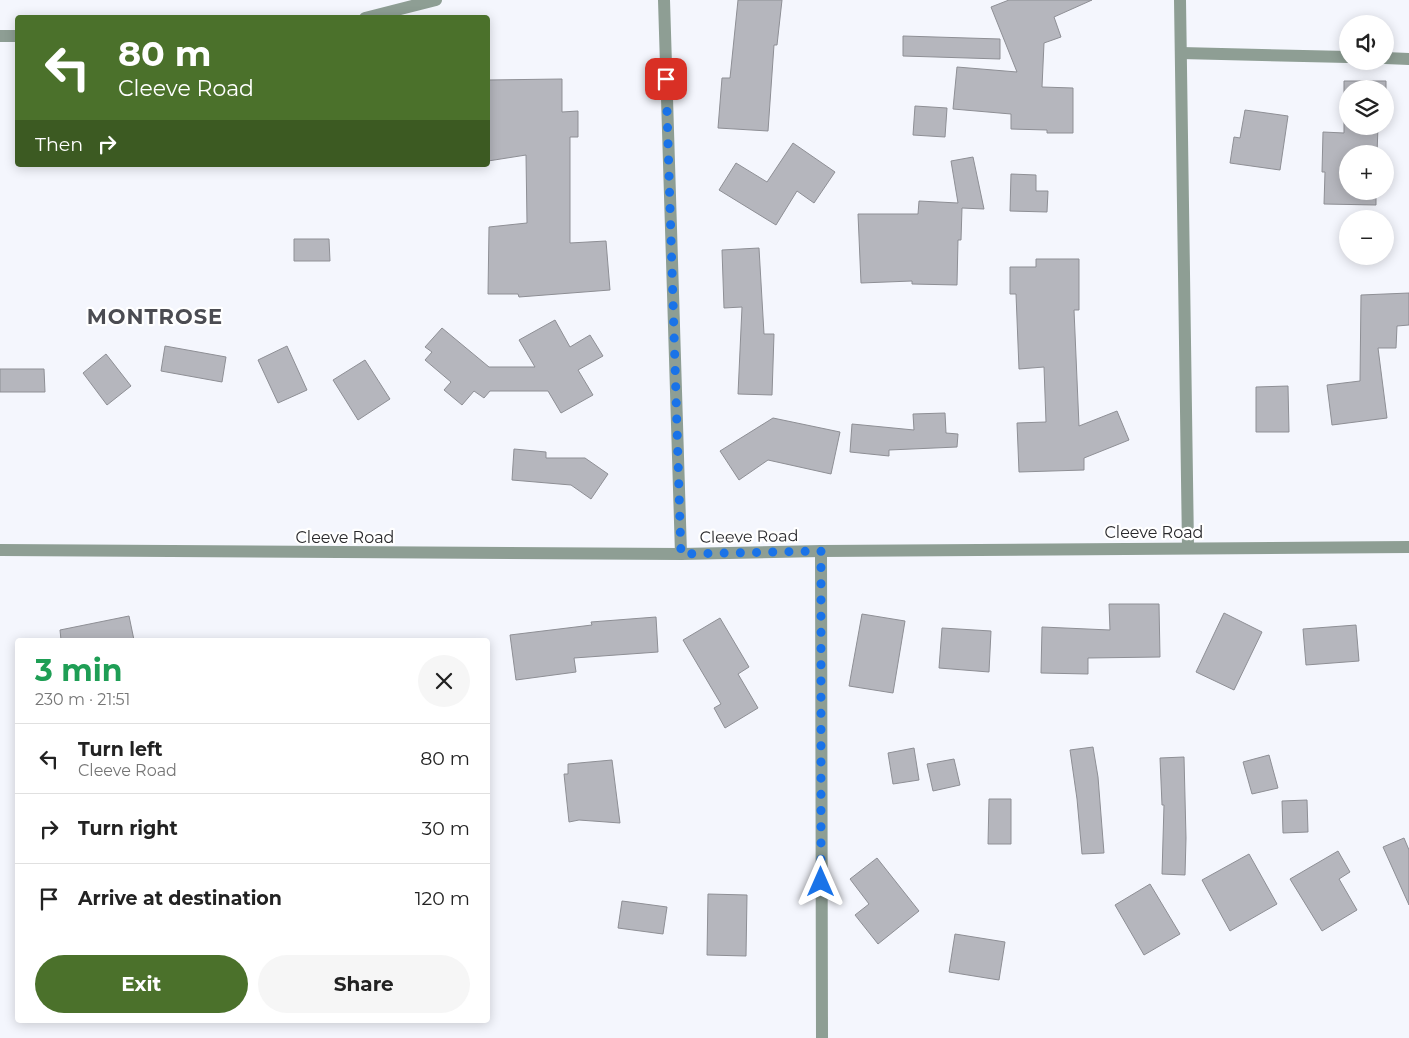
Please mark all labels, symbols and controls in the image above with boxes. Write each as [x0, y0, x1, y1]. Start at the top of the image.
map controls [1339, 15, 1394, 265]
button: sound [1339, 15, 1394, 70]
text: 80 m [118, 32, 212, 75]
icon: left [35, 35, 100, 100]
pin [645, 58, 687, 100]
icon: arrive [652, 65, 680, 93]
text: Cleeve Road [118, 75, 254, 102]
button: layers [1339, 80, 1394, 135]
icon: right [93, 130, 121, 158]
text: Then [35, 133, 83, 156]
button: + [1339, 145, 1394, 200]
button: − [1339, 210, 1394, 265]
district label: MONTROSE [87, 304, 223, 329]
street label: Cleeve Road [1105, 523, 1203, 542]
street label: Cleeve Road [699, 526, 799, 547]
street label: Cleeve Road [296, 528, 394, 547]
text: 3 min [35, 652, 122, 689]
button: close [418, 655, 470, 707]
text: 230 m · 21:51 [35, 690, 130, 709]
text: Turn left [78, 738, 163, 761]
icon: left [35, 745, 63, 773]
text: 80 m [420, 747, 470, 770]
text: Cleeve Road [78, 761, 177, 780]
icon: right [35, 815, 63, 843]
text: Turn right [78, 817, 178, 840]
text: 30 m [422, 817, 470, 840]
position arrow [794, 855, 846, 907]
icon: arrive [35, 885, 63, 913]
text: Arrive at destination [78, 887, 282, 910]
text: 120 m [415, 887, 470, 910]
button: Exit [35, 955, 248, 1013]
button: Share [258, 955, 470, 1013]

